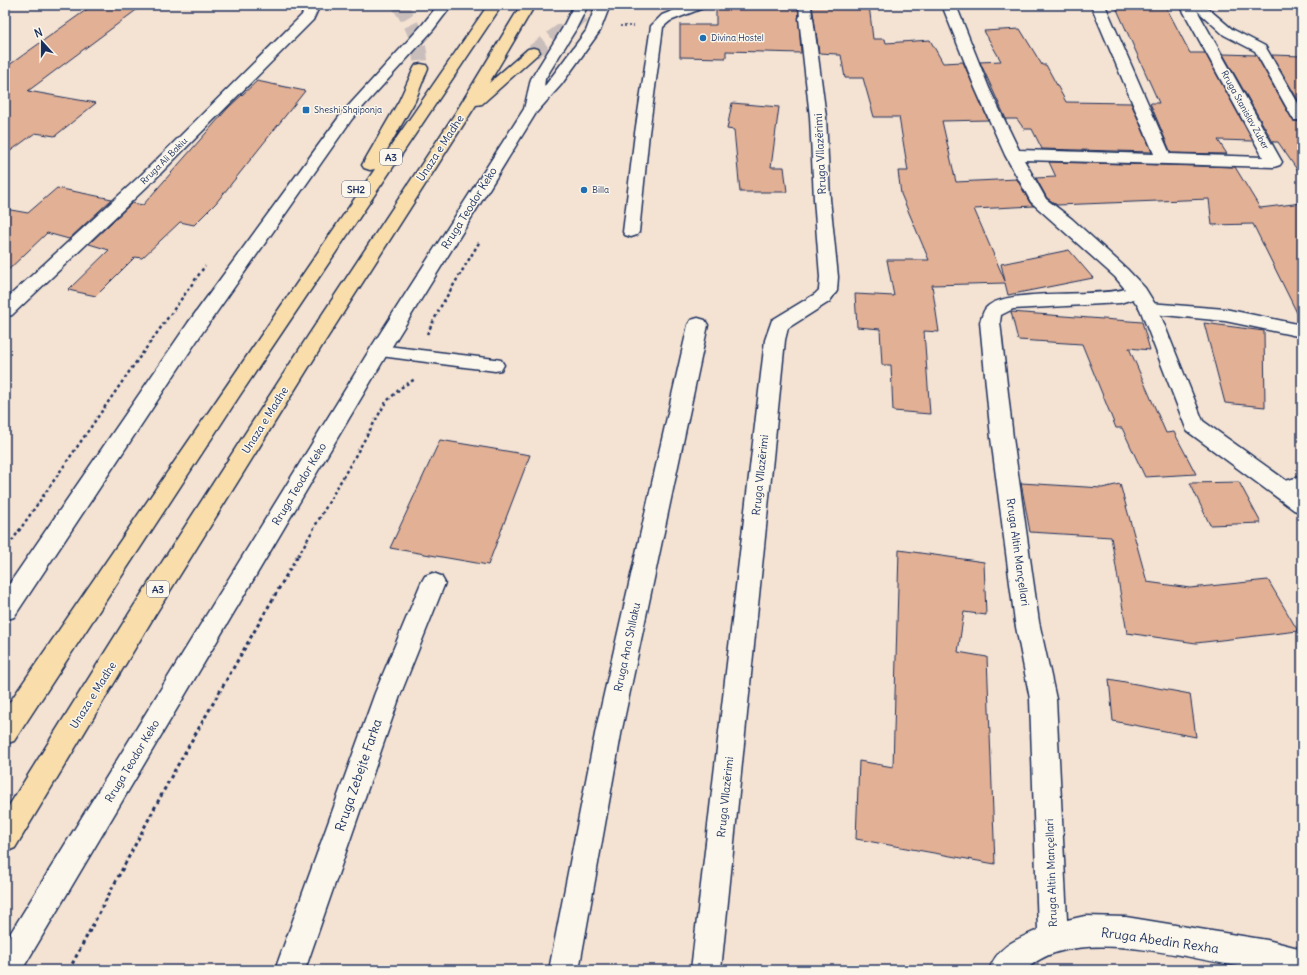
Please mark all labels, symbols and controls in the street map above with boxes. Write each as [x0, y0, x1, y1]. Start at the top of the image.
north arrow [22, 22, 62, 62]
text: N [32, 25, 44, 41]
place label: Divina Hostel [711, 32, 764, 43]
marker: Divina Hostel [698, 33, 708, 43]
street label: Rruga Stanislav Zuber [1219, 68, 1272, 151]
place label: Sheshi Shqiponja [314, 104, 382, 115]
marker: Sheshi Shqiponja [301, 105, 311, 115]
street label: Unaza e Madhe [413, 112, 467, 184]
street label: Rruga Vllazërimi [811, 113, 829, 195]
street label: Rruga Ali Bakiu [138, 135, 189, 186]
road number: A3 [380, 149, 402, 165]
street label: Rruga Teodor Keko [438, 164, 500, 252]
road number: SH2 [342, 181, 370, 197]
place label: Billa [592, 184, 609, 195]
marker: Billa [579, 185, 589, 195]
street label: Unaza e Madhe [239, 384, 291, 456]
street label: Rruga Vllazërimi [749, 434, 771, 516]
street label: Rruga Teodor Keko [269, 440, 329, 528]
street label: Rruga Altin Mançellari [1004, 497, 1032, 607]
road number: A3 [147, 581, 169, 597]
street label: Rruga Ana Shllaku [611, 601, 643, 693]
street label: Unaza e Madhe [67, 659, 119, 731]
street label: Rruga Teodor Keko [102, 717, 162, 805]
street label: Rruga Zebejte Farka [331, 717, 386, 834]
street label: Rruga Vllazërimi [714, 756, 736, 838]
street label: Rruga Altin Mançellari [1042, 818, 1060, 928]
street label: Rruga Abedin Rexha [1100, 924, 1220, 957]

